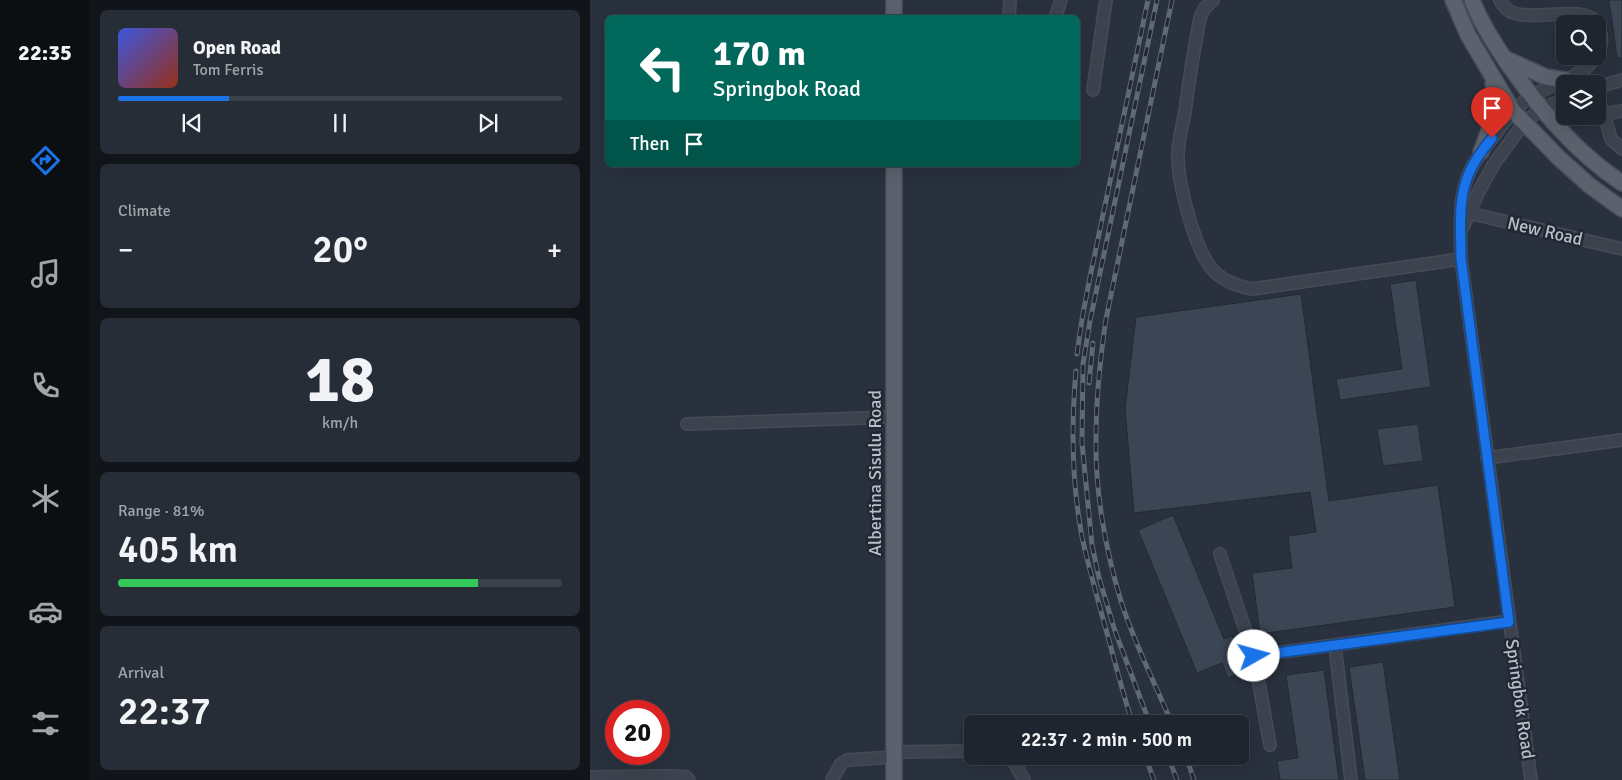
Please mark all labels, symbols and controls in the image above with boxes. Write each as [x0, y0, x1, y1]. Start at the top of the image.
map controls [1556, 15, 1606, 125]
button: search [1556, 15, 1606, 65]
text: 170 m [713, 32, 806, 75]
icon: left [630, 35, 695, 100]
text: Open Road [193, 36, 281, 60]
text: 22:35 [18, 39, 72, 66]
text: Tom Ferris [193, 60, 263, 80]
text: Springbok Road [713, 75, 861, 102]
button: layers [1556, 75, 1606, 125]
pin [1471, 87, 1513, 138]
icon: arrive [1478, 94, 1506, 122]
icon: previous [178, 109, 206, 137]
icon: pause [326, 109, 354, 137]
icon: next [474, 109, 502, 137]
icon: arrive [680, 130, 708, 158]
text: Then [630, 132, 670, 156]
icon: directions [28, 143, 63, 178]
text: Climate [118, 201, 171, 221]
street label: New Road [1505, 212, 1585, 250]
text: 20° [312, 226, 368, 273]
text: − [118, 233, 133, 267]
text: + [547, 233, 562, 267]
icon: music [28, 256, 63, 291]
text: 18 [305, 340, 375, 420]
icon: phone [28, 368, 63, 403]
street label: Albertina Sisulu Road [864, 390, 886, 556]
text: km/h [322, 413, 358, 433]
icon: climate [28, 481, 63, 516]
text: Range · 81% [118, 501, 204, 521]
text: 405 km [118, 526, 238, 573]
icon: car [28, 594, 63, 629]
position arrow [1227, 629, 1279, 681]
street label: Springbok Road [1501, 638, 1539, 760]
text: Arrival [118, 663, 164, 683]
text: 22:37 [118, 688, 211, 735]
speed limit sign: 20 [605, 700, 670, 765]
icon: filters [28, 706, 63, 741]
text: 22:37 · 2 min · 500 m [1021, 728, 1192, 752]

